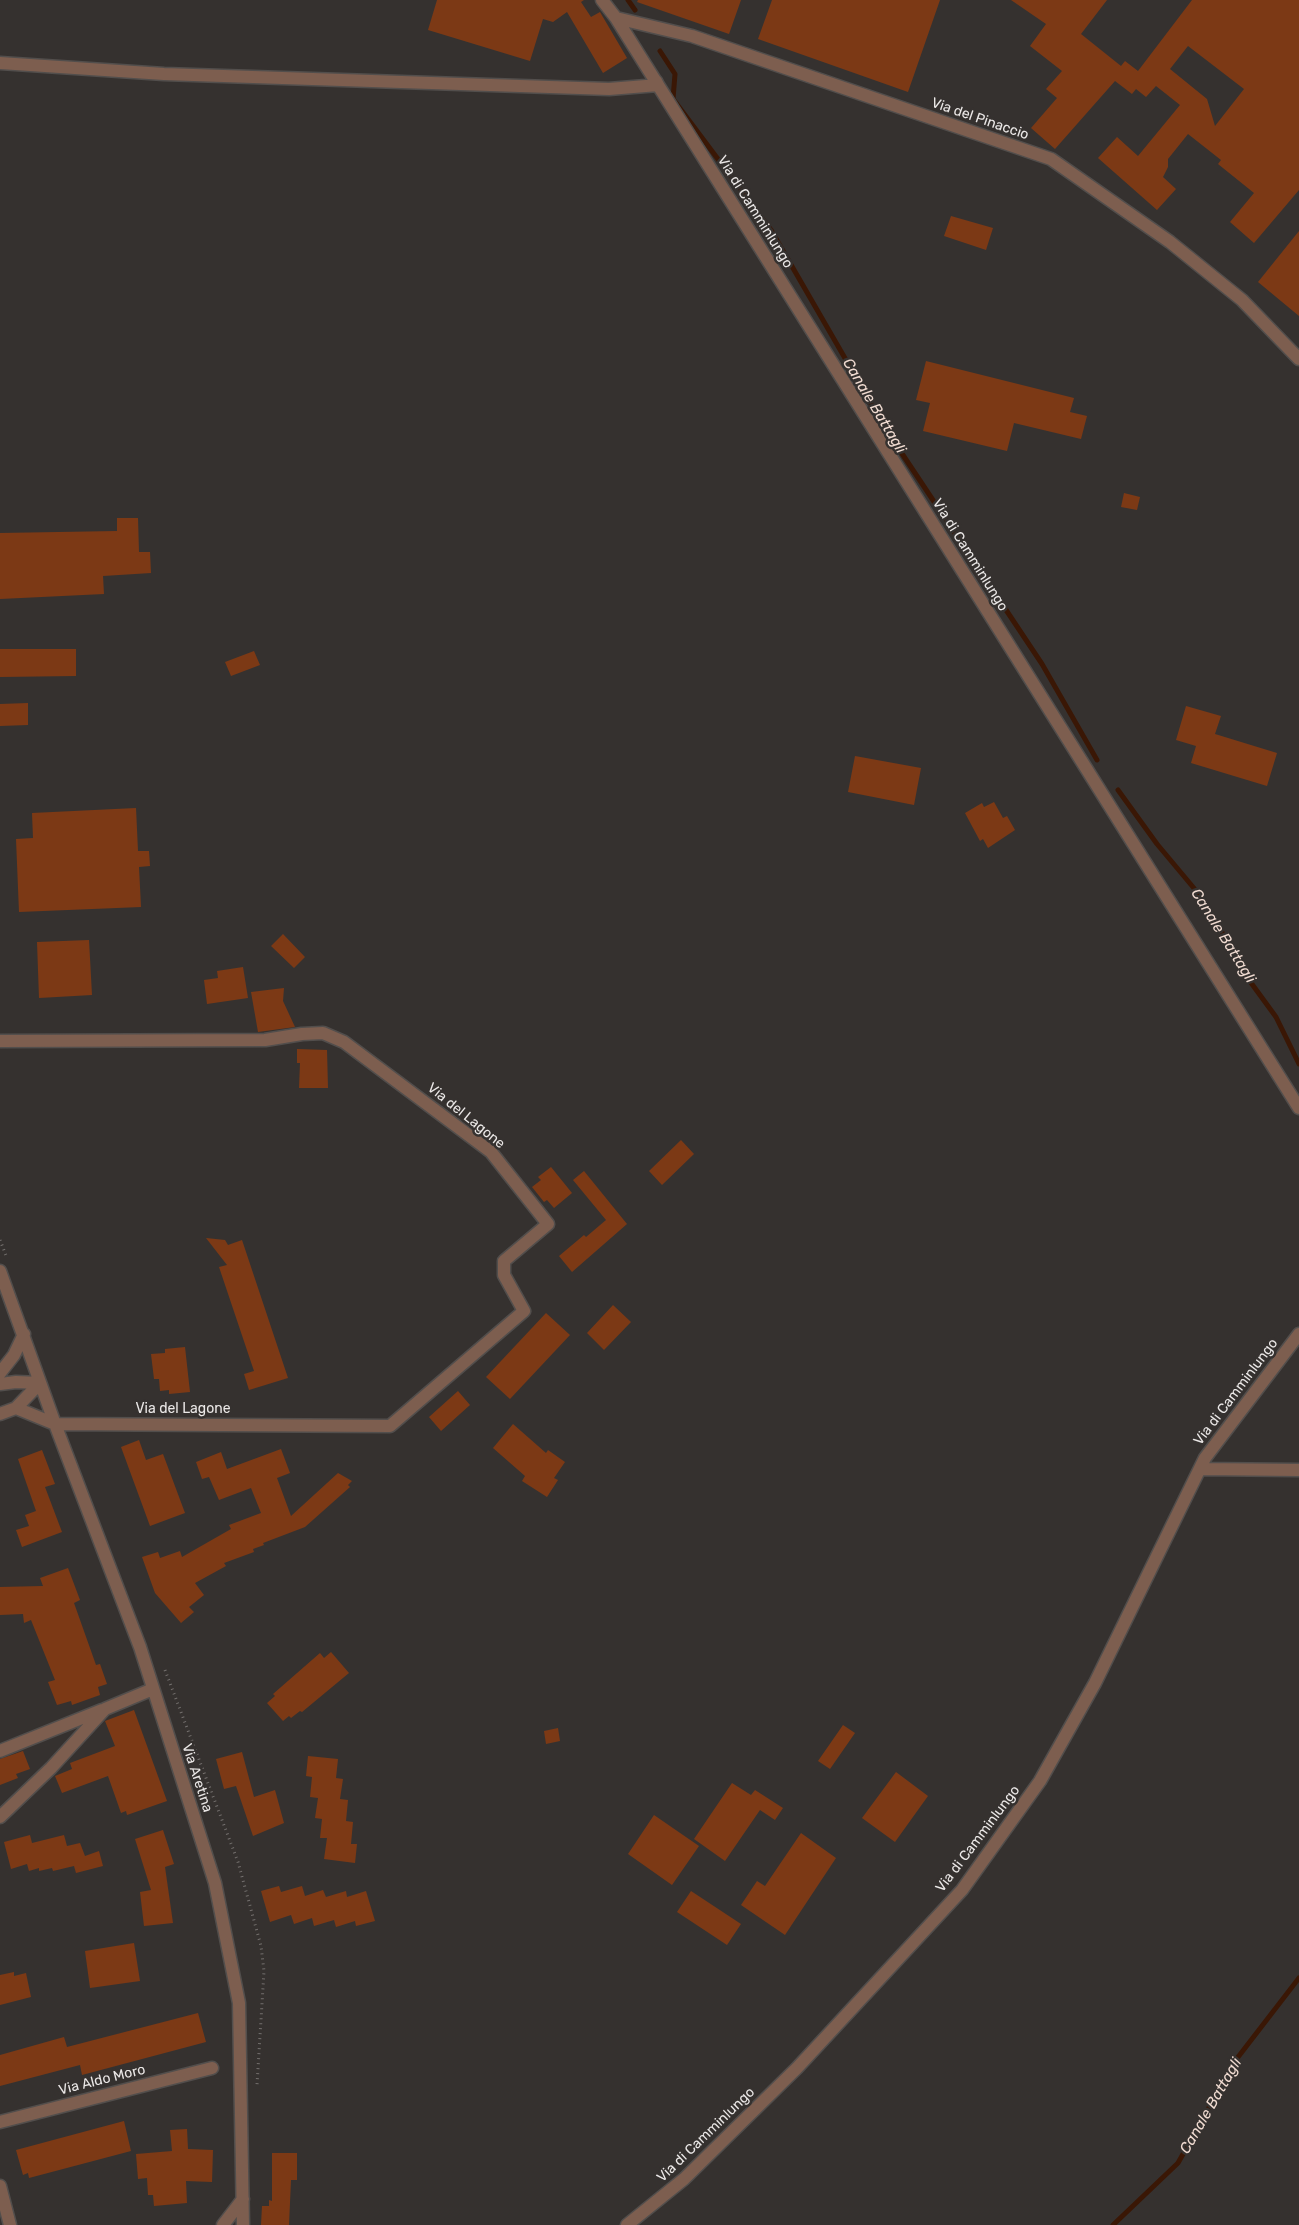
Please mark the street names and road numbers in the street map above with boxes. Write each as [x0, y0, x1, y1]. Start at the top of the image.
street label: Via del Pinaccio [929, 94, 1031, 144]
street label: Via di Camminlungo [714, 153, 796, 271]
street label: Via di Camminlungo [929, 496, 1011, 614]
street label: Via del Lagone [424, 1080, 508, 1152]
street label: Via di Camminlungo [1190, 1335, 1282, 1449]
street label: Via del Lagone [135, 1401, 231, 1417]
street label: Via Aretina [178, 1742, 216, 1814]
street label: Via di Camminlungo [932, 1782, 1024, 1896]
street label: Via Aldo Moro [57, 2061, 147, 2099]
street label: Via di Camminlungo [654, 2084, 758, 2186]

